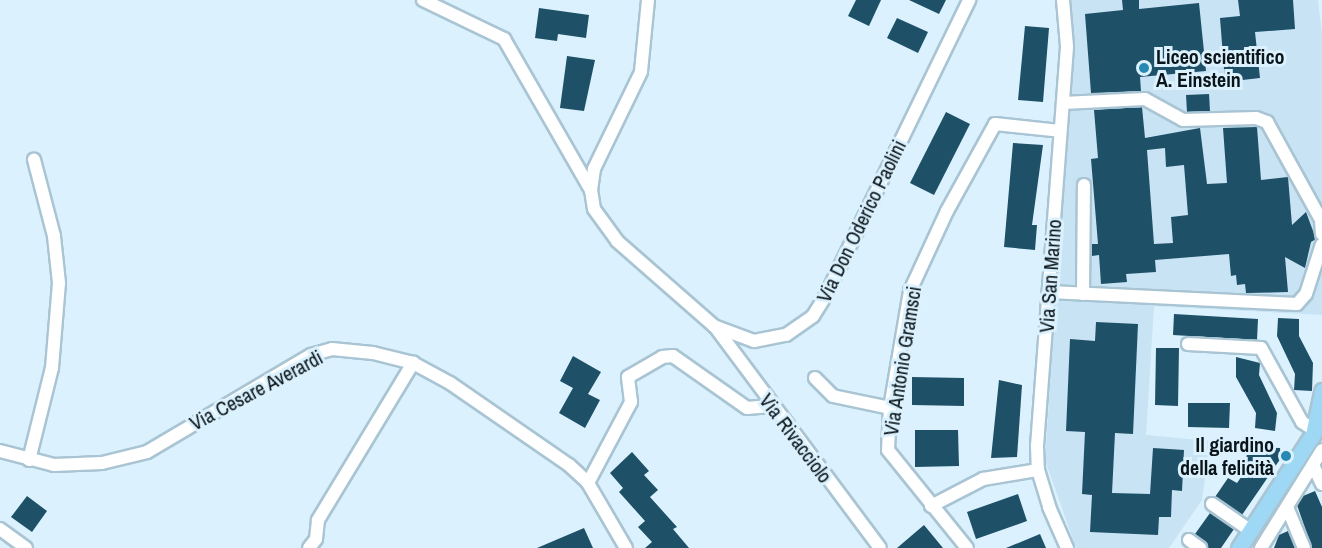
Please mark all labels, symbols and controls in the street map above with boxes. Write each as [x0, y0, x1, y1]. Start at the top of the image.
place label: Liceo scientifico A. Einstein [1156, 45, 1285, 92]
marker: Liceo scientifico A. Einstein [1137, 61, 1151, 75]
street label: Via Don Oderico Paolini [811, 136, 911, 306]
street label: Via San Marino [1034, 218, 1066, 334]
street label: Via Antonio Gramsci [878, 284, 926, 438]
street label: Via Cesare Averardi [185, 345, 327, 435]
street label: Via Rivacciolo [755, 389, 837, 487]
place label: Il giardino della felicità [1180, 432, 1274, 479]
marker: Il giardino della felicità [1279, 449, 1293, 463]

